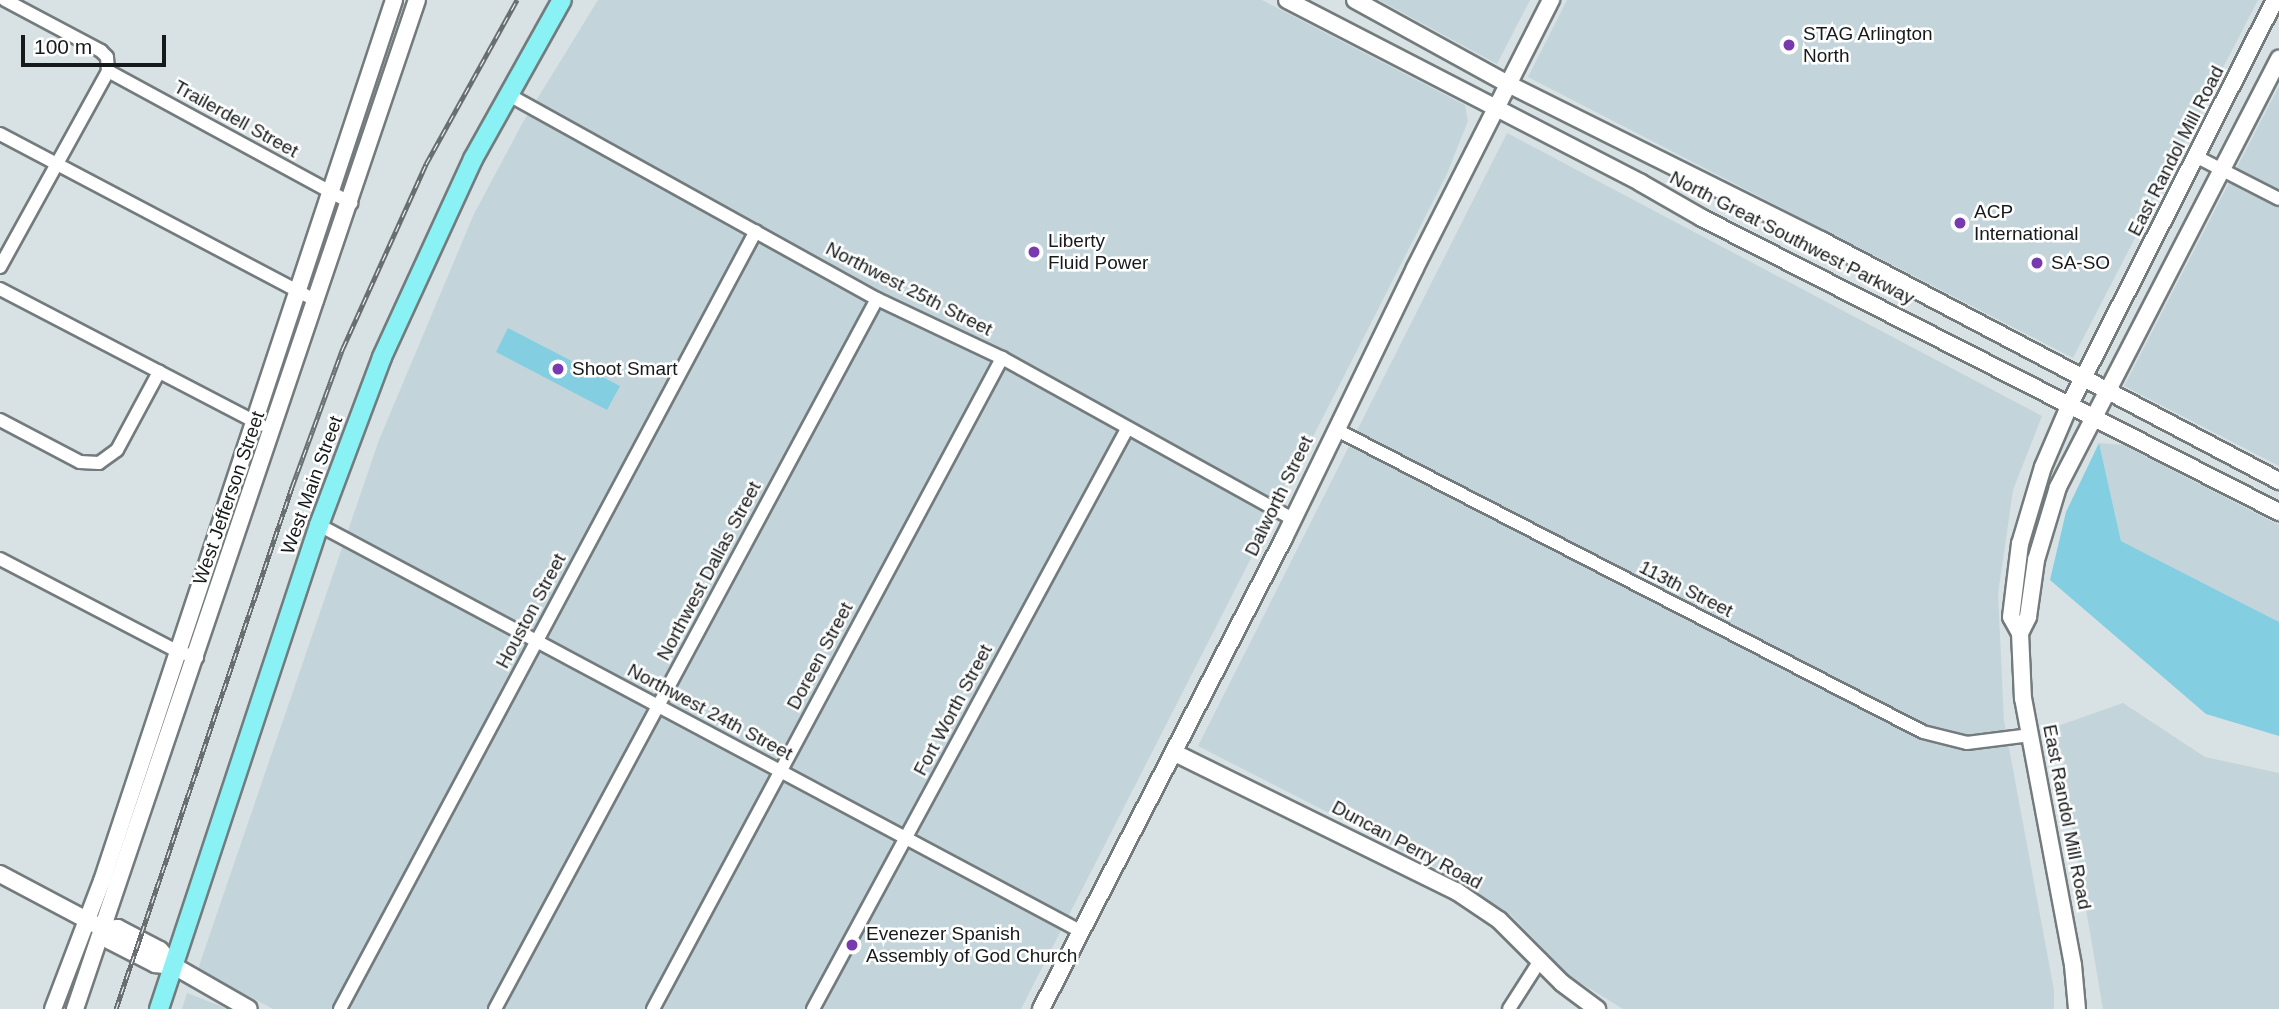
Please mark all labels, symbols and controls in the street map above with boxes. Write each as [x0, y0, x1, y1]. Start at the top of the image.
scale bar [24, 21, 170, 65]
place label: STAG Arlington North [1803, 23, 1934, 67]
text: 100 m [34, 35, 92, 58]
marker: STAG Arlington North [1781, 37, 1797, 53]
street label: East Randol Mill Road [2123, 62, 2229, 240]
street label: Trailerdell Street [170, 75, 302, 163]
street label: North Great Southwest Parkway [1666, 166, 1918, 310]
place label: ACP International [1974, 201, 2079, 245]
marker: ACP International [1952, 215, 1968, 231]
place label: Liberty Fluid Power [1048, 230, 1148, 274]
street label: Northwest 25th Street [822, 237, 996, 341]
marker: Liberty Fluid Power [1026, 244, 1042, 260]
place label: SA-SO [2051, 252, 2110, 274]
marker: SA-SO [2029, 255, 2045, 271]
place label: Shoot Smart [572, 358, 678, 380]
marker: Shoot Smart [550, 361, 566, 377]
street label: West Jefferson Street [189, 408, 269, 588]
street label: West Main Street [276, 413, 348, 557]
street label: Dalworth Street [1240, 432, 1318, 560]
street label: Northwest Dallas Street [652, 478, 766, 664]
street label: Houston Street [491, 550, 571, 672]
street label: 113th Street [1635, 556, 1737, 622]
street label: Doreen Street [782, 598, 858, 714]
street label: Fort Worth Street [909, 640, 997, 780]
street label: Northwest 24th Street [624, 659, 796, 765]
street label: East Randol Mill Road [2038, 723, 2096, 911]
street label: Duncan Perry Road [1328, 796, 1486, 894]
place label: Evenezer Spanish Assembly of God Church [866, 923, 1077, 967]
marker: Evenezer Spanish Assembly of God Church [844, 937, 860, 953]

